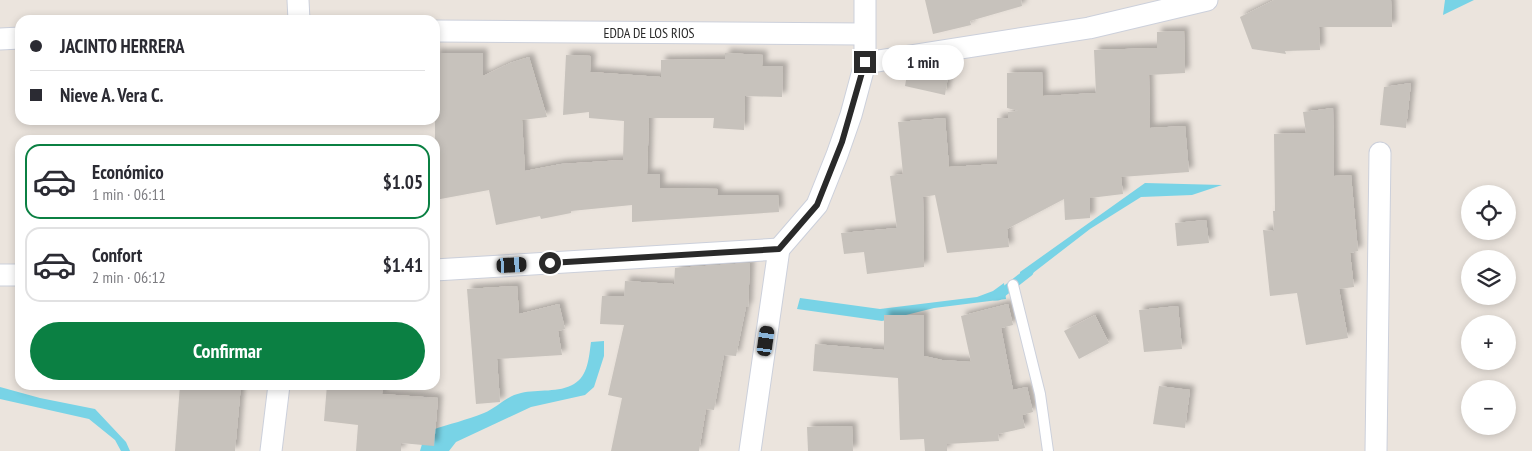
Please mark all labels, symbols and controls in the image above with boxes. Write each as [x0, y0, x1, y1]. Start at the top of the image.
street label: EDDA DE LOS RIOS [603, 24, 695, 42]
text: JACINTO HERRERA [60, 34, 185, 58]
callout: 1 min [882, 44, 965, 80]
route end [854, 51, 876, 73]
text: 1 min [907, 52, 939, 72]
text: Nieve A. Vera C. [60, 83, 164, 107]
icon: car [32, 159, 77, 204]
text: Económico [92, 160, 164, 184]
text: $1.05 [383, 170, 423, 194]
text: 1 min · 06:11 [92, 184, 166, 204]
map controls [1461, 185, 1516, 435]
button: locate [1461, 185, 1516, 240]
icon: car [32, 242, 77, 287]
text: Confort [92, 243, 142, 267]
button: layers [1461, 250, 1516, 305]
route start [539, 252, 561, 274]
text: $1.41 [383, 253, 423, 277]
car [496, 257, 527, 273]
text: 2 min · 06:12 [92, 267, 166, 287]
button: + [1461, 315, 1516, 370]
button: Confirmar [30, 322, 425, 380]
car [756, 325, 775, 357]
button: − [1461, 380, 1516, 435]

